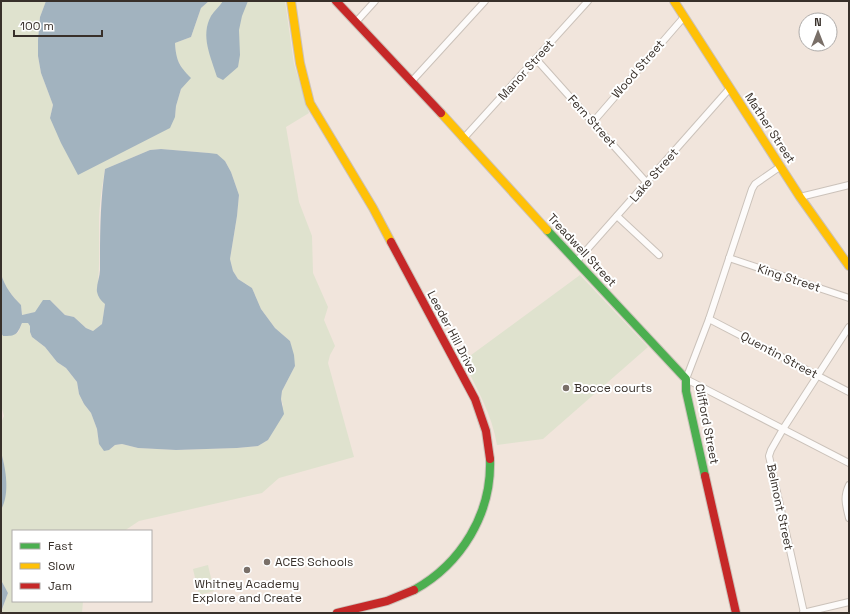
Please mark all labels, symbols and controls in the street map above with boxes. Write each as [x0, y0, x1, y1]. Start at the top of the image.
scale bar [14, 12, 102, 38]
north arrow [798, 12, 838, 52]
text: N [814, 15, 822, 29]
text: 100 m [20, 18, 54, 34]
street label: Manor Street [495, 36, 557, 104]
street label: Wood Street [608, 36, 668, 102]
street label: Mather Street [741, 90, 799, 166]
street label: Fern Street [564, 91, 620, 151]
street label: Lake Street [626, 145, 682, 205]
street label: Treadwell Street [544, 210, 620, 290]
street label: King Street [756, 260, 822, 296]
street label: Leeder Hill Drive [423, 288, 481, 376]
street label: Quentin Street [738, 328, 820, 382]
place label: Bocce courts [574, 380, 652, 396]
street label: Clifford Street [691, 382, 723, 466]
marker: Bocce courts [561, 383, 571, 393]
street label: Belmont Street [763, 462, 797, 552]
legend [12, 530, 152, 602]
text: Fast [48, 538, 73, 554]
place label: ACES Schools [275, 554, 353, 570]
marker: ACES Schools [262, 557, 272, 567]
text: Slow [48, 558, 75, 574]
marker: Whitney Academy Explore and Create [242, 565, 252, 575]
place label: Whitney Academy Explore and Create [192, 576, 302, 606]
text: Jam [48, 578, 72, 594]

